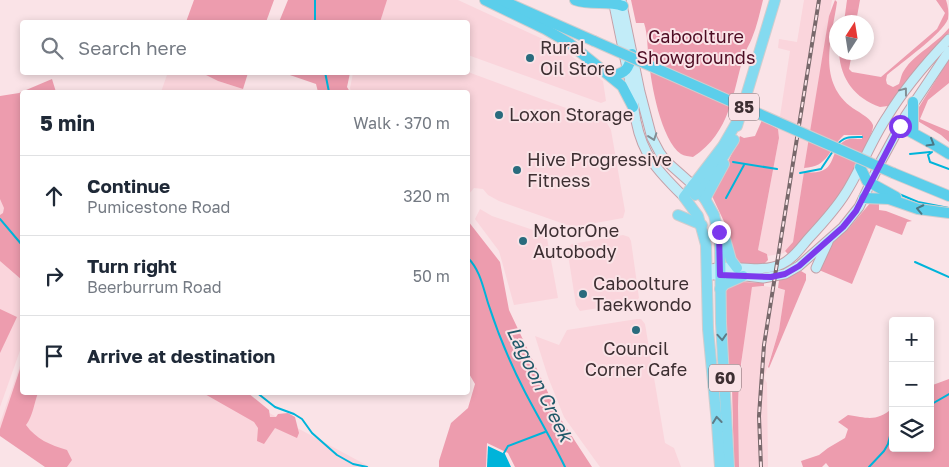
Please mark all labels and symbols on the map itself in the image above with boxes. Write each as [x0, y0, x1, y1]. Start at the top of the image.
north arrow [829, 15, 874, 60]
park label: Caboolture Showgrounds [637, 25, 755, 68]
place label: Rural Oil Store [540, 36, 615, 79]
marker: Rural Oil Store [524, 52, 536, 64]
one-way arrow [899, 88, 907, 97]
road number: 85 [729, 94, 759, 120]
place label: Loxon Storage [509, 103, 633, 125]
marker: Loxon Storage [493, 109, 505, 121]
route start [889, 115, 912, 138]
one-way arrow [647, 133, 657, 141]
one-way arrow [926, 136, 935, 146]
place label: Hive Progressive Fitness [527, 148, 672, 191]
marker: Hive Progressive Fitness [511, 164, 523, 176]
one-way arrow [916, 204, 925, 215]
place label: MotorOne Autobody [533, 219, 619, 262]
route end [708, 221, 731, 244]
marker: MotorOne Autobody [517, 235, 529, 247]
place label: Caboolture Taekwondo [593, 272, 692, 315]
marker: Caboolture Taekwondo [577, 288, 589, 300]
water label: Lagoon Creek [503, 322, 579, 447]
marker: Council Corner Cafe [630, 324, 642, 336]
one-way arrow [716, 334, 727, 342]
place label: Council Corner Cafe [585, 337, 687, 380]
road number: 60 [709, 364, 741, 392]
one-way arrow [712, 416, 723, 424]

